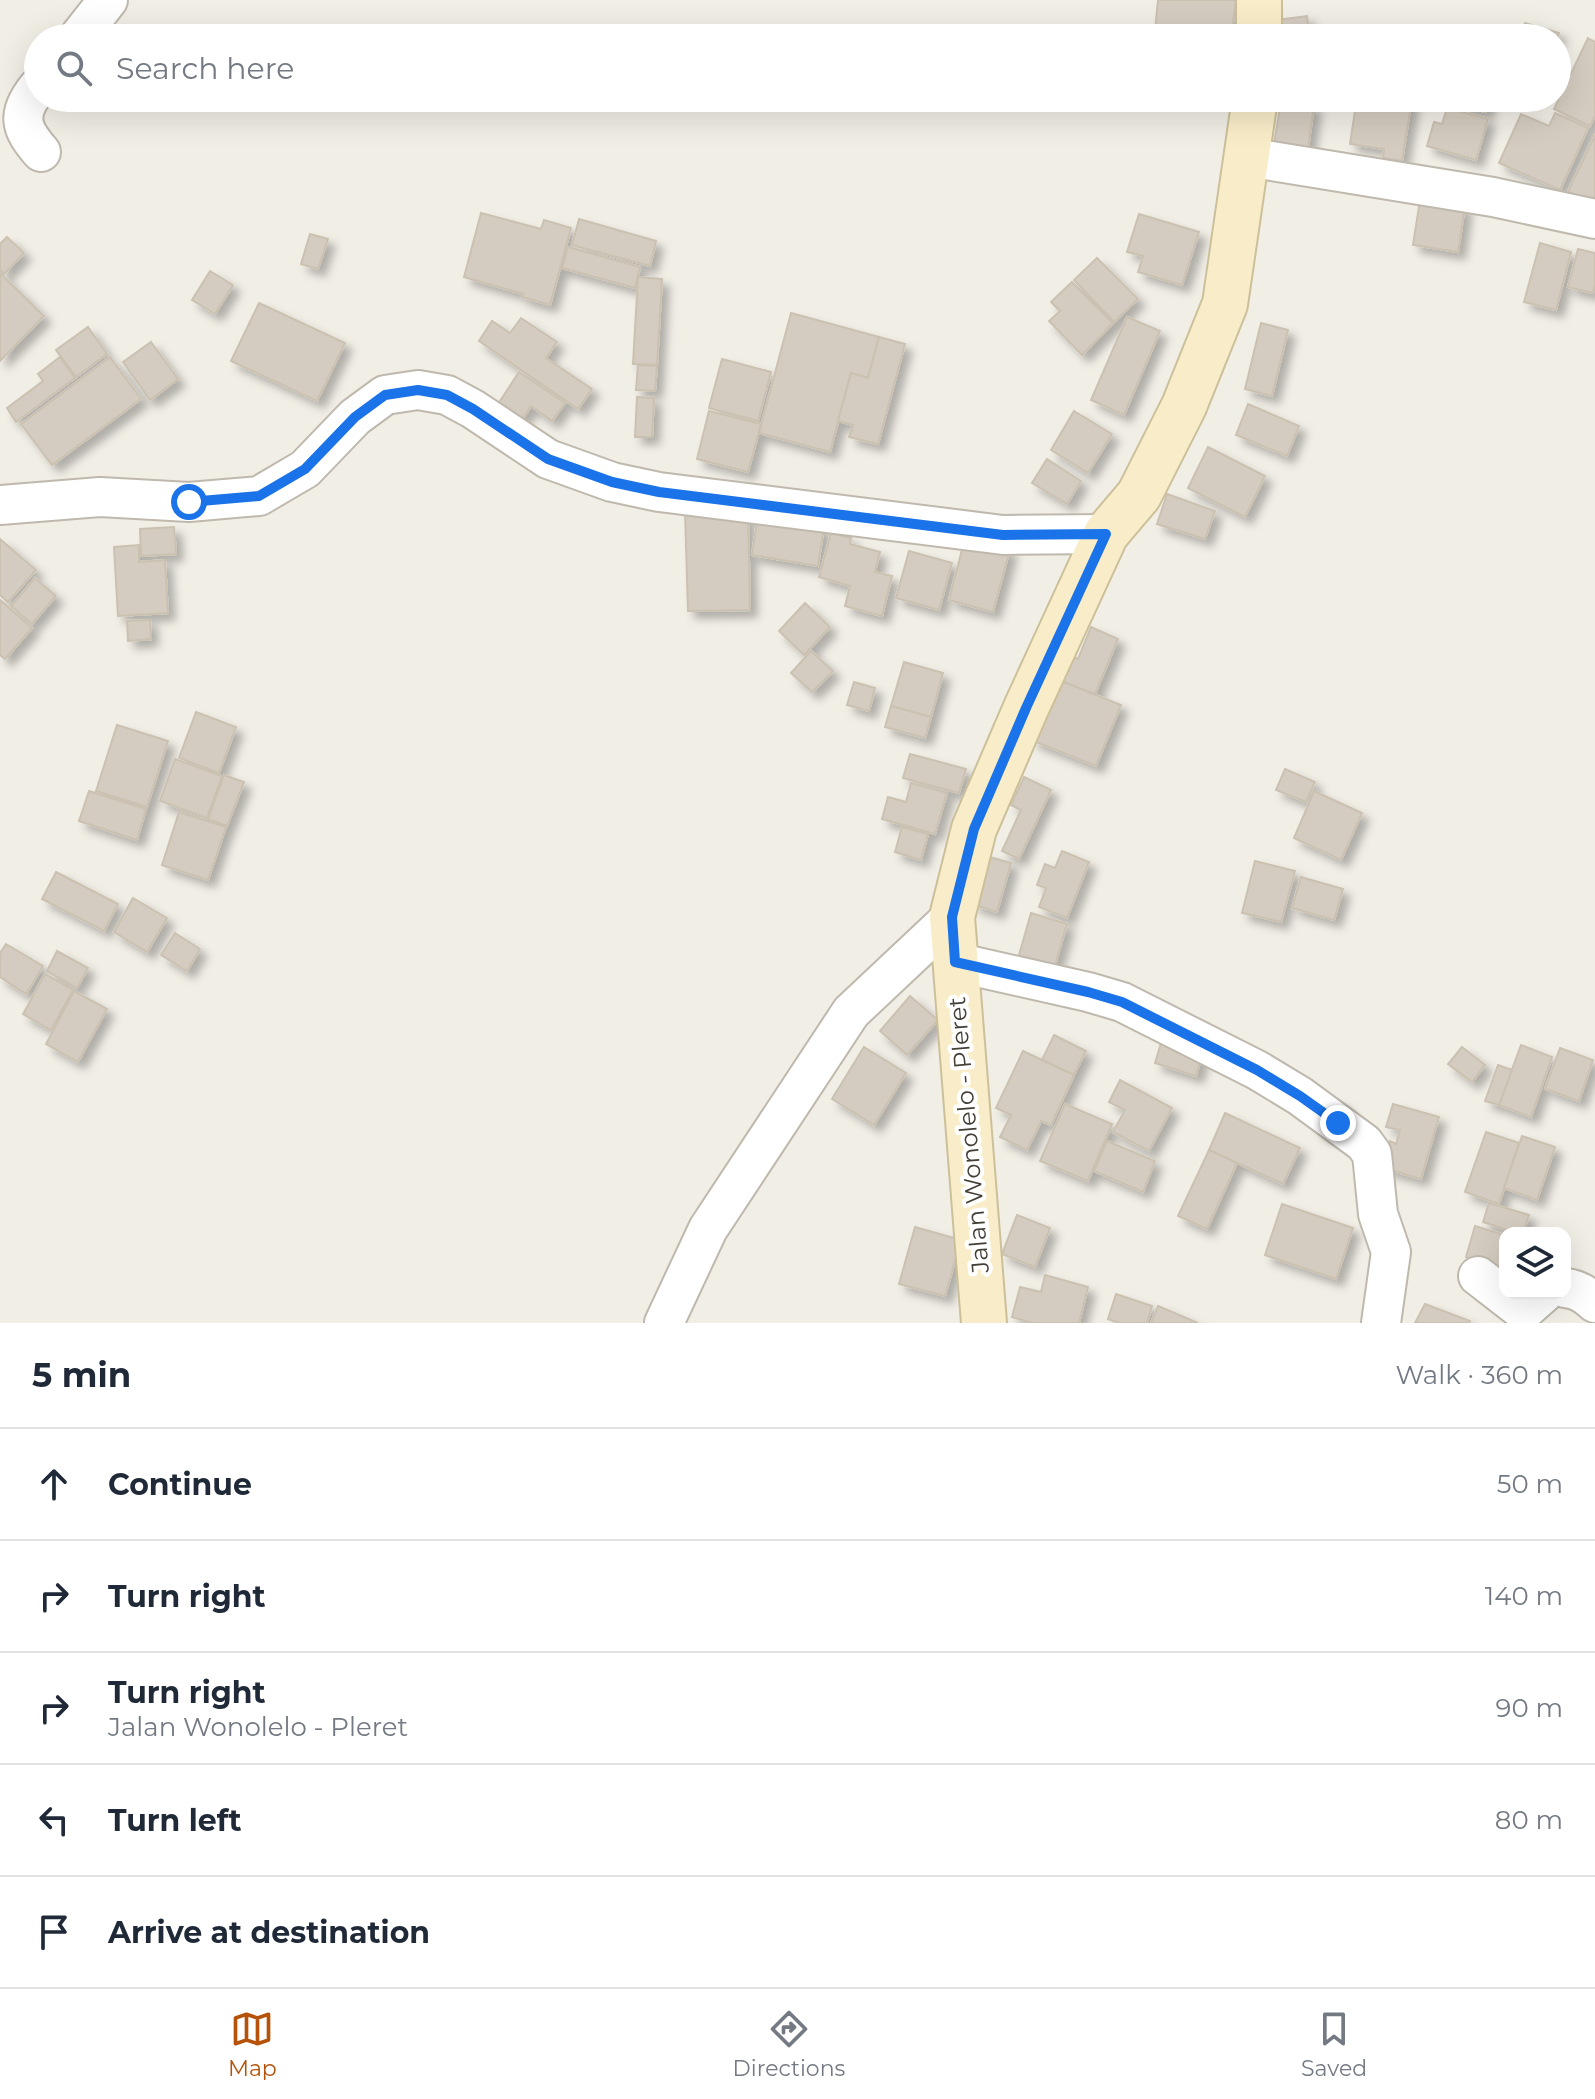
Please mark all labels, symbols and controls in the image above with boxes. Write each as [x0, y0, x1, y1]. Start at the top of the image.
search box [24, 24, 1571, 112]
icon: search [52, 46, 96, 90]
text: Search here [116, 50, 294, 87]
route start [171, 484, 207, 520]
street label: Jalan Wonolelo - Pleret [942, 996, 995, 1275]
route end [1320, 1105, 1356, 1141]
map controls [1499, 1227, 1571, 1299]
button: layers [1499, 1227, 1571, 1299]
text: 5 min [32, 1354, 131, 1396]
text: Walk · 360 m [1395, 1359, 1563, 1391]
icon: ahead [32, 1462, 76, 1506]
text: Continue [108, 1466, 252, 1503]
text: 50 m [1497, 1468, 1563, 1500]
icon: right [32, 1574, 76, 1618]
text: Turn right [108, 1578, 265, 1615]
text: 140 m [1485, 1580, 1563, 1612]
text: Turn right [108, 1674, 265, 1711]
icon: right [32, 1686, 76, 1730]
text: 90 m [1496, 1692, 1563, 1724]
text: Jalan Wonolelo - Pleret [108, 1711, 408, 1743]
icon: left [32, 1798, 76, 1842]
text: Turn left [108, 1802, 241, 1839]
text: 80 m [1495, 1804, 1563, 1836]
icon: arrive [32, 1910, 76, 1954]
text: Arrive at destination [108, 1914, 430, 1951]
tab: Map [228, 2007, 277, 2082]
tab: Directions [733, 2007, 845, 2082]
tab: Saved [1301, 2007, 1367, 2082]

